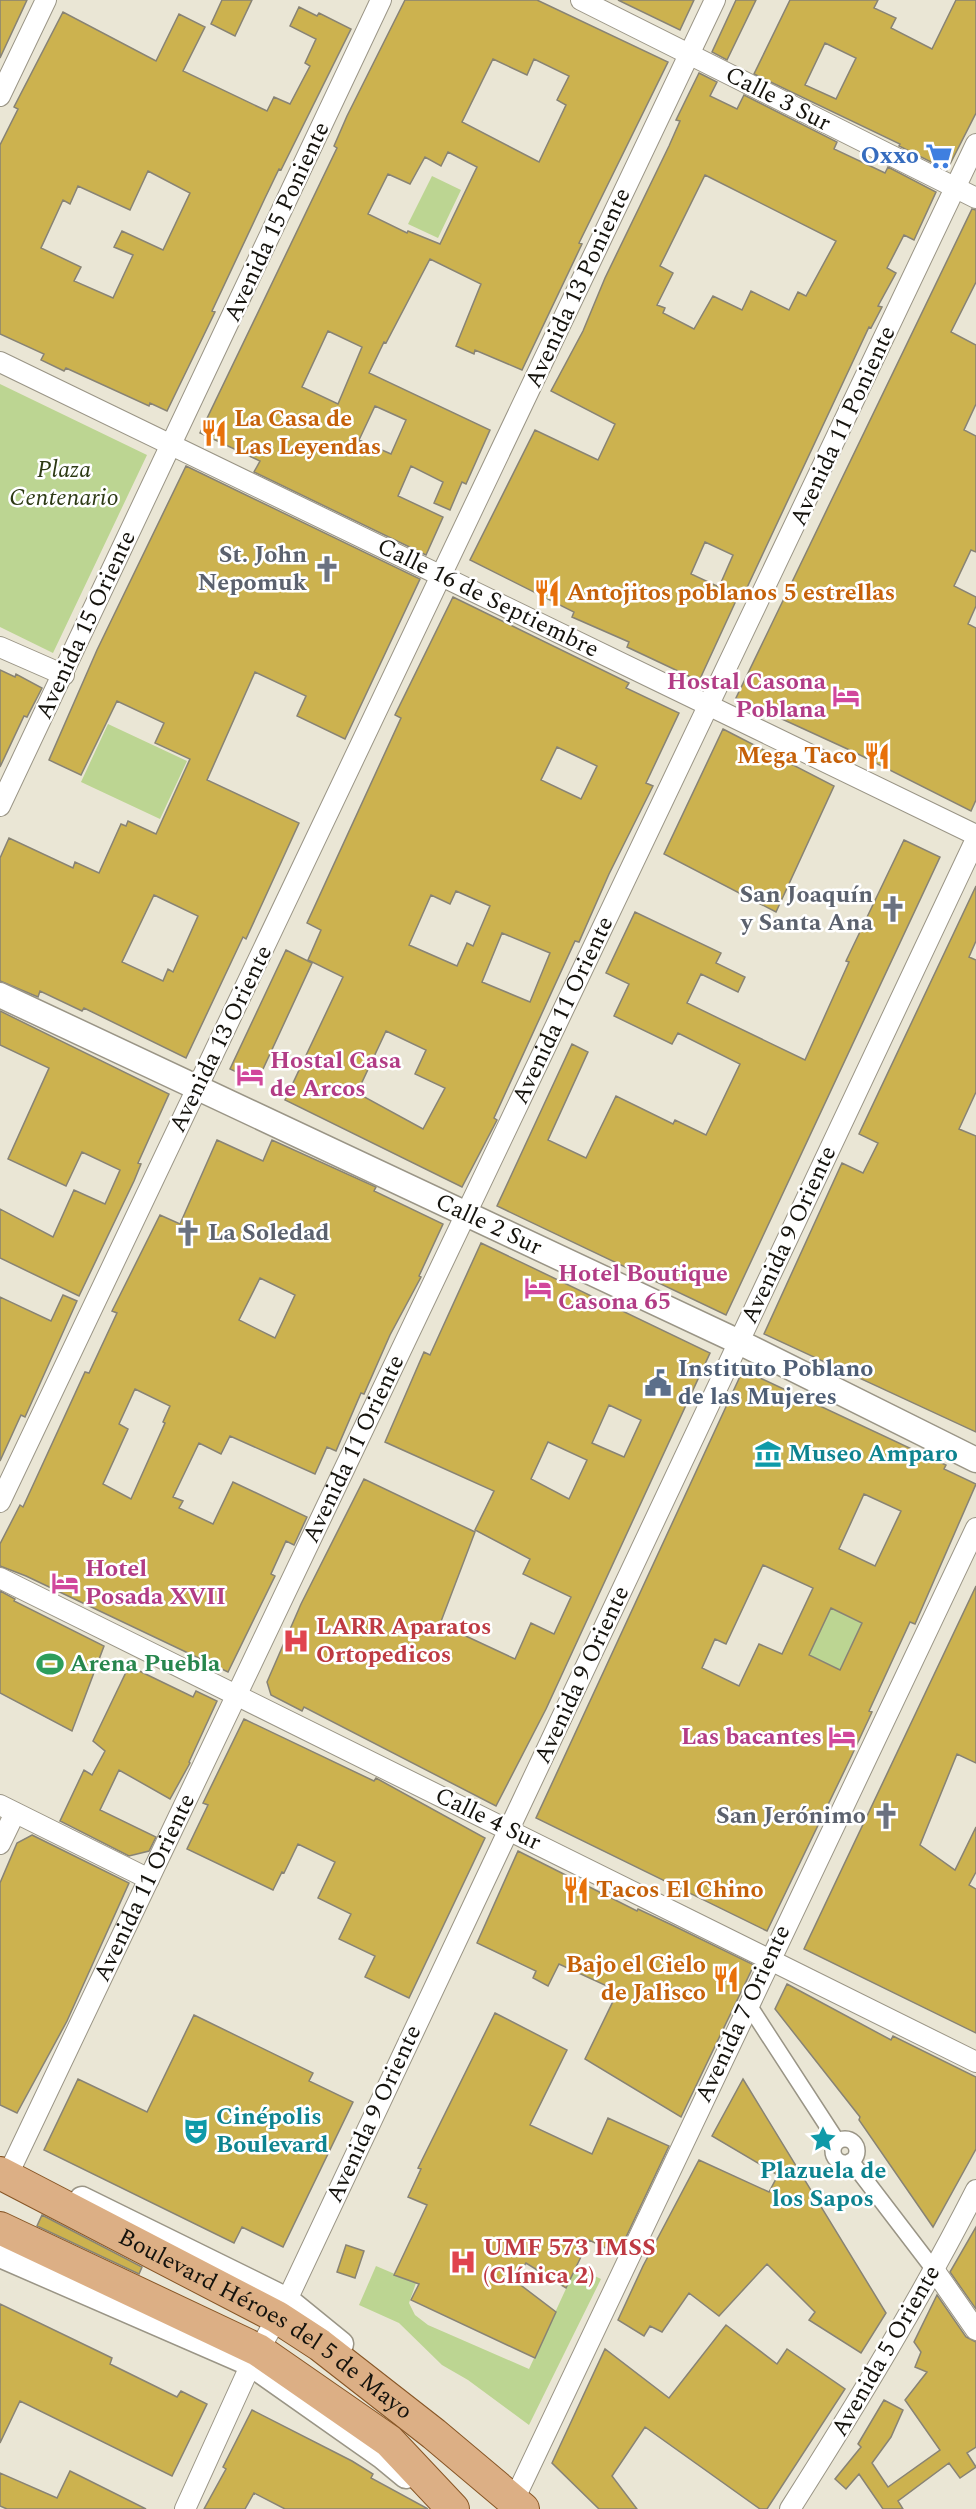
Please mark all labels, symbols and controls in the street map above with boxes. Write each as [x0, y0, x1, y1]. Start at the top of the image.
street label: Calle 3 Sur [719, 57, 837, 141]
street label: Avenida 15 Poniente [215, 116, 339, 328]
place label: Oxxo [861, 138, 919, 174]
supermarket icon: Oxxo [924, 141, 954, 171]
street label: Avenida 13 Poniente [516, 182, 640, 394]
street label: Avenida 11 Poniente [781, 320, 905, 532]
place label: La Casa de Las Leyendas [234, 401, 381, 465]
restaurant icon: La Casa de Las Leyendas [199, 418, 229, 448]
park label: Plaza Centenario [9, 452, 119, 516]
street label: Avenida 15 Oriente [26, 525, 146, 725]
street label: Calle 16 de Septiembre [371, 529, 605, 667]
place label: St. John Nepomuk [198, 537, 308, 601]
church icon: St. John Nepomuk [312, 554, 342, 584]
place label: Antojitos poblanos 5 estrellas [567, 575, 895, 611]
restaurant icon: Antojitos poblanos 5 estrellas [532, 578, 562, 608]
place label: Hostal Casona Poblana [667, 664, 827, 728]
hotel icon: Hostal Casona Poblana [831, 681, 861, 711]
place label: Mega Taco [737, 738, 857, 774]
restaurant icon: Mega Taco [862, 741, 892, 771]
place label: San Joaquín y Santa Ana [739, 877, 874, 941]
church icon: San Joaquín y Santa Ana [878, 894, 908, 924]
street label: Avenida 11 Oriente [503, 910, 623, 1111]
street label: Avenida 13 Oriente [160, 939, 282, 1139]
place label: Hostal Casa de Arcos [270, 1043, 402, 1107]
hotel icon: Hostal Casa de Arcos [235, 1060, 265, 1090]
street label: Avenida 9 Oriente [732, 1140, 846, 1330]
street label: Calle 2 Sur [429, 1184, 548, 1265]
place label: La Soledad [208, 1215, 330, 1251]
church icon: La Soledad [173, 1218, 203, 1248]
place label: Hotel Boutique Casona 65 [558, 1256, 728, 1320]
hotel icon: Hotel Boutique Casona 65 [523, 1273, 553, 1303]
street label: Avenida 11 Oriente [293, 1349, 414, 1549]
place label: Instituto Poblano de las Mujeres [678, 1351, 873, 1415]
public building icon: Instituto Poblano de las Mujeres [643, 1368, 673, 1398]
place label: Museo Amparo [788, 1436, 958, 1472]
museum icon: Museo Amparo [753, 1439, 783, 1469]
place label: Hotel Posada XVII [85, 1551, 226, 1615]
hotel icon: Hotel Posada XVII [50, 1568, 80, 1598]
street label: Avenida 9 Oriente [525, 1580, 639, 1770]
place label: LARR Aparatos Ortopedicos [316, 1609, 491, 1673]
hospital icon: LARR Aparatos Ortopedicos [281, 1626, 311, 1656]
place label: Arena Puebla [70, 1646, 221, 1682]
sports icon: Arena Puebla [35, 1649, 65, 1679]
place label: Las bacantes [681, 1719, 822, 1755]
hotel icon: Las bacantes [827, 1722, 857, 1752]
street label: Calle 4 Sur [429, 1778, 547, 1860]
street label: Avenida 11 Oriente [84, 1788, 205, 1988]
place label: San Jerónimo [716, 1798, 866, 1834]
church icon: San Jerónimo [871, 1801, 901, 1831]
place label: Tacos El Chino [596, 1872, 764, 1908]
restaurant icon: Tacos El Chino [561, 1875, 591, 1905]
street label: Avenida 7 Oriente [686, 1919, 800, 2109]
place label: Bajo el Cielo de Jalisco [566, 1947, 706, 2011]
restaurant icon: Bajo el Cielo de Jalisco [711, 1964, 741, 1994]
street label: Avenida 9 Oriente [317, 2019, 431, 2209]
place label: Cinépolis Boulevard [216, 2099, 328, 2163]
theatre icon: Cinépolis Boulevard [181, 2116, 211, 2146]
place icon: Plazuela de los Sapos [808, 2124, 838, 2154]
place label: Plazuela de los Sapos [760, 2153, 886, 2217]
street label: Boulevard Héroes del 5 de Mayo [112, 2219, 420, 2429]
place label: UMF 573 IMSS (Clínica 2) [483, 2230, 656, 2294]
hospital icon: UMF 573 IMSS (Clínica 2) [448, 2247, 478, 2277]
street label: Avenida 5 Oriente [822, 2259, 950, 2443]

